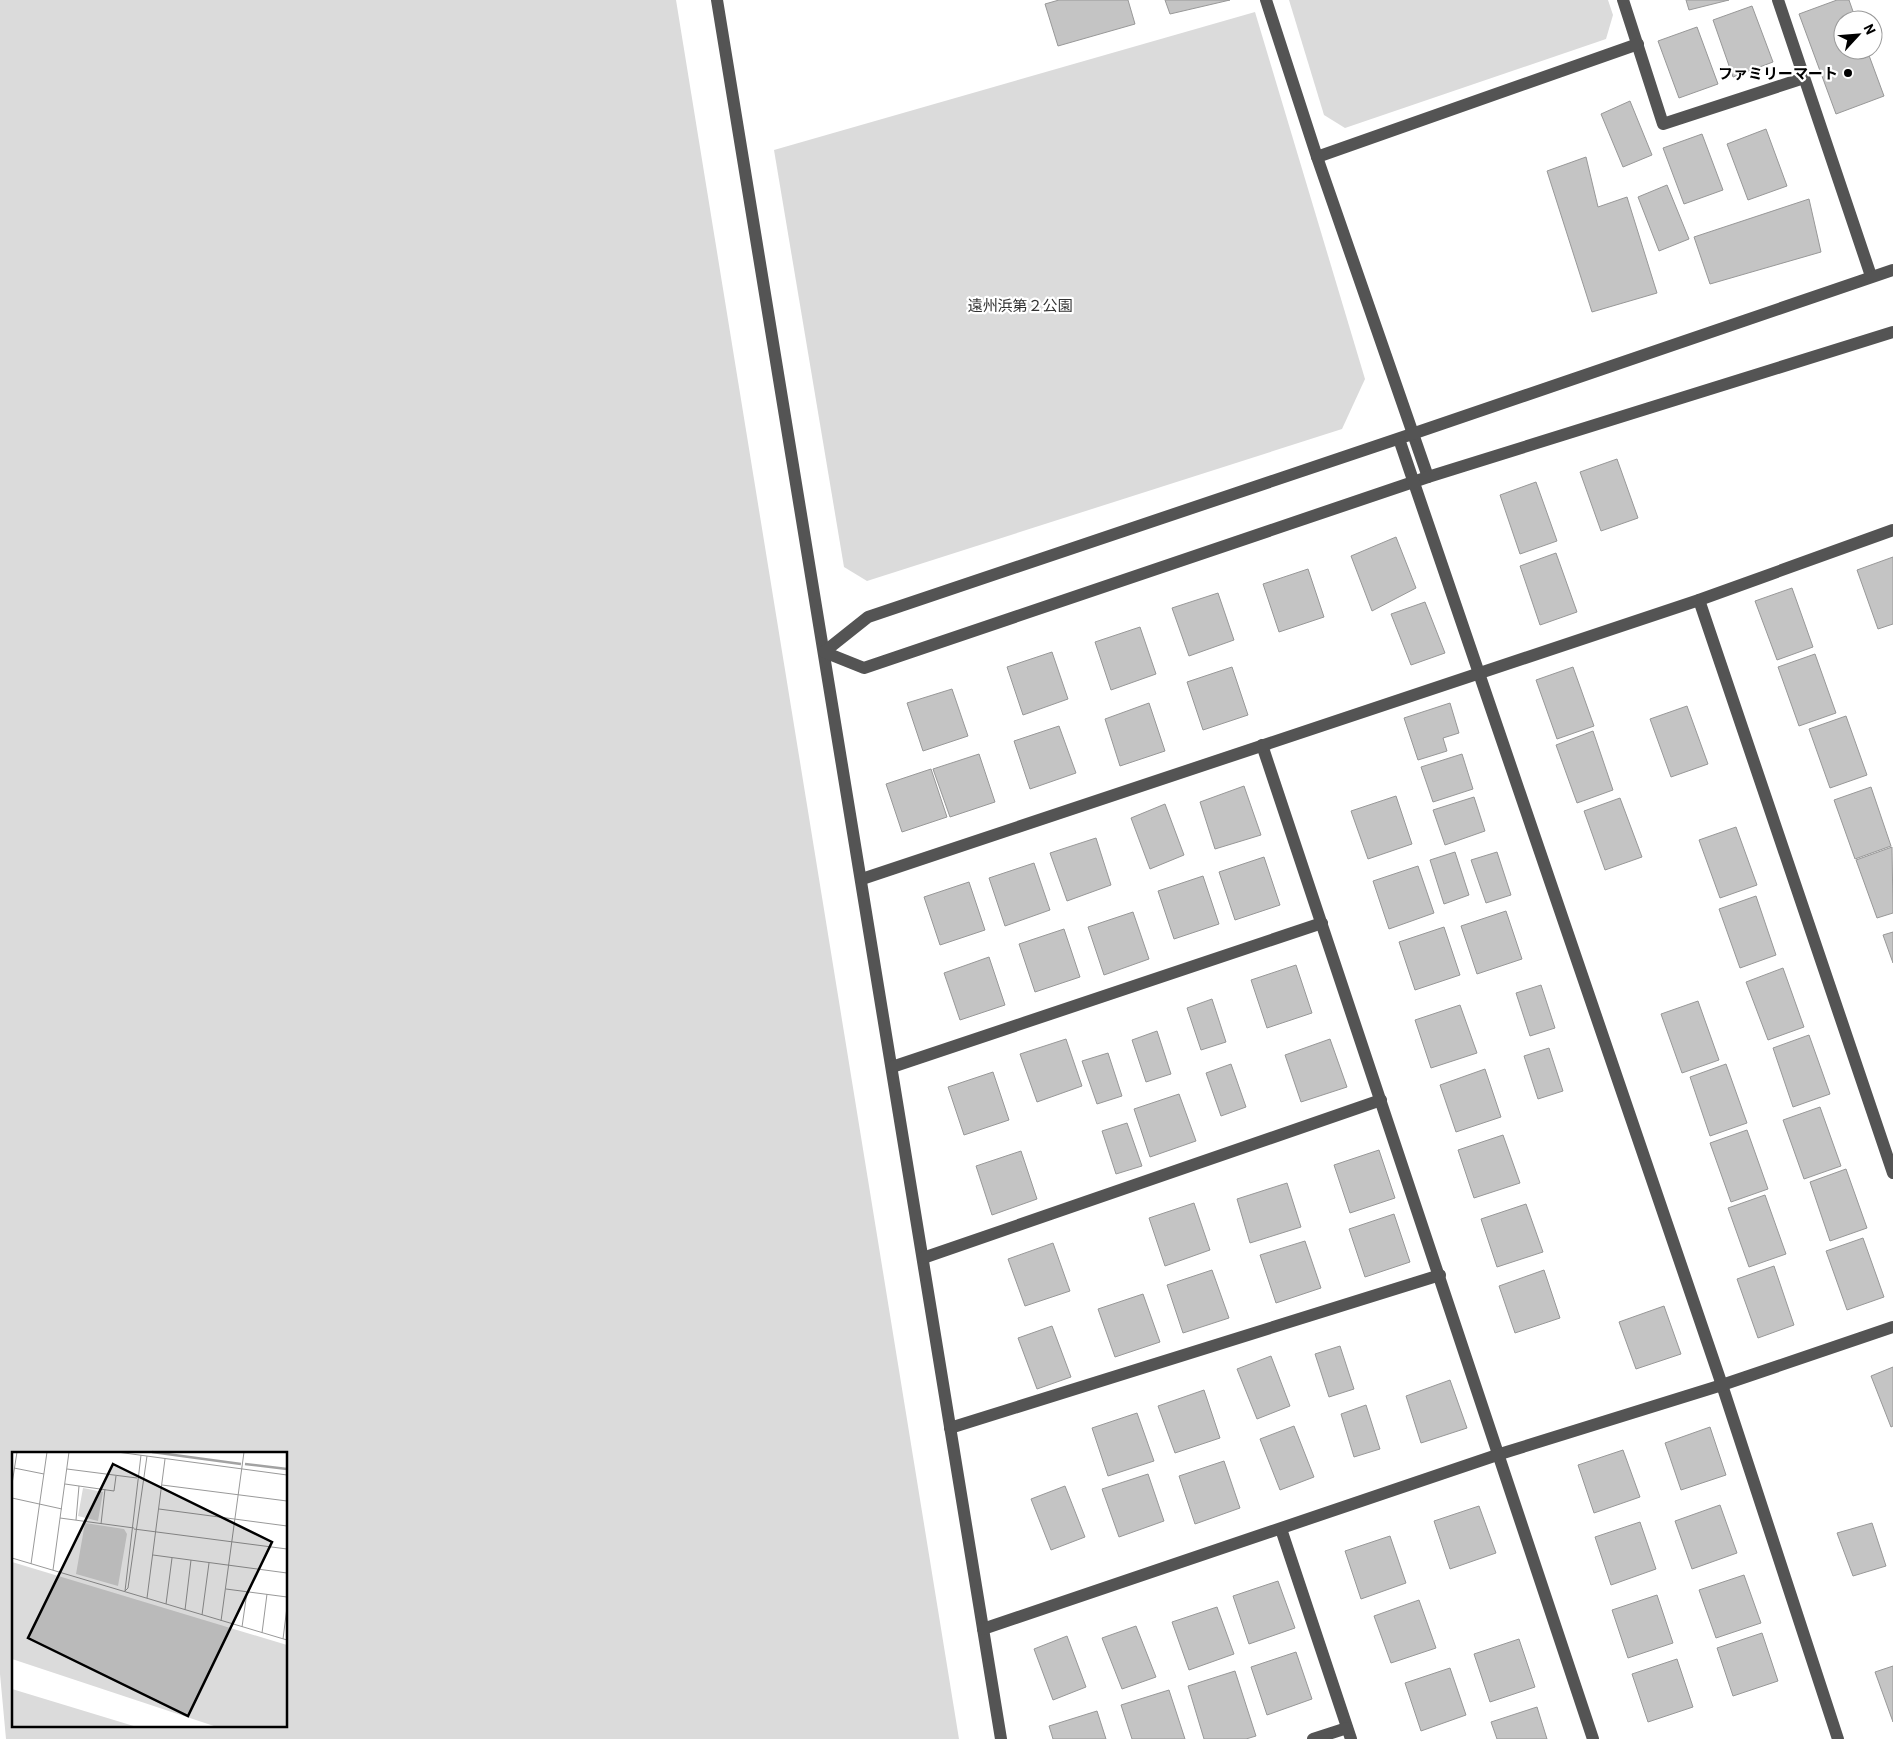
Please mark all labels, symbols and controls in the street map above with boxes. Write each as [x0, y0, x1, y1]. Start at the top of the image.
north arrow [1833, 10, 1883, 60]
text: N [1860, 21, 1880, 37]
place label: ファミリーマート [1718, 64, 1838, 82]
marker: ファミリーマート [1842, 67, 1854, 79]
park label: 遠州浜第２公園 [967, 296, 1073, 314]
inset map [12, 1452, 288, 1726]

